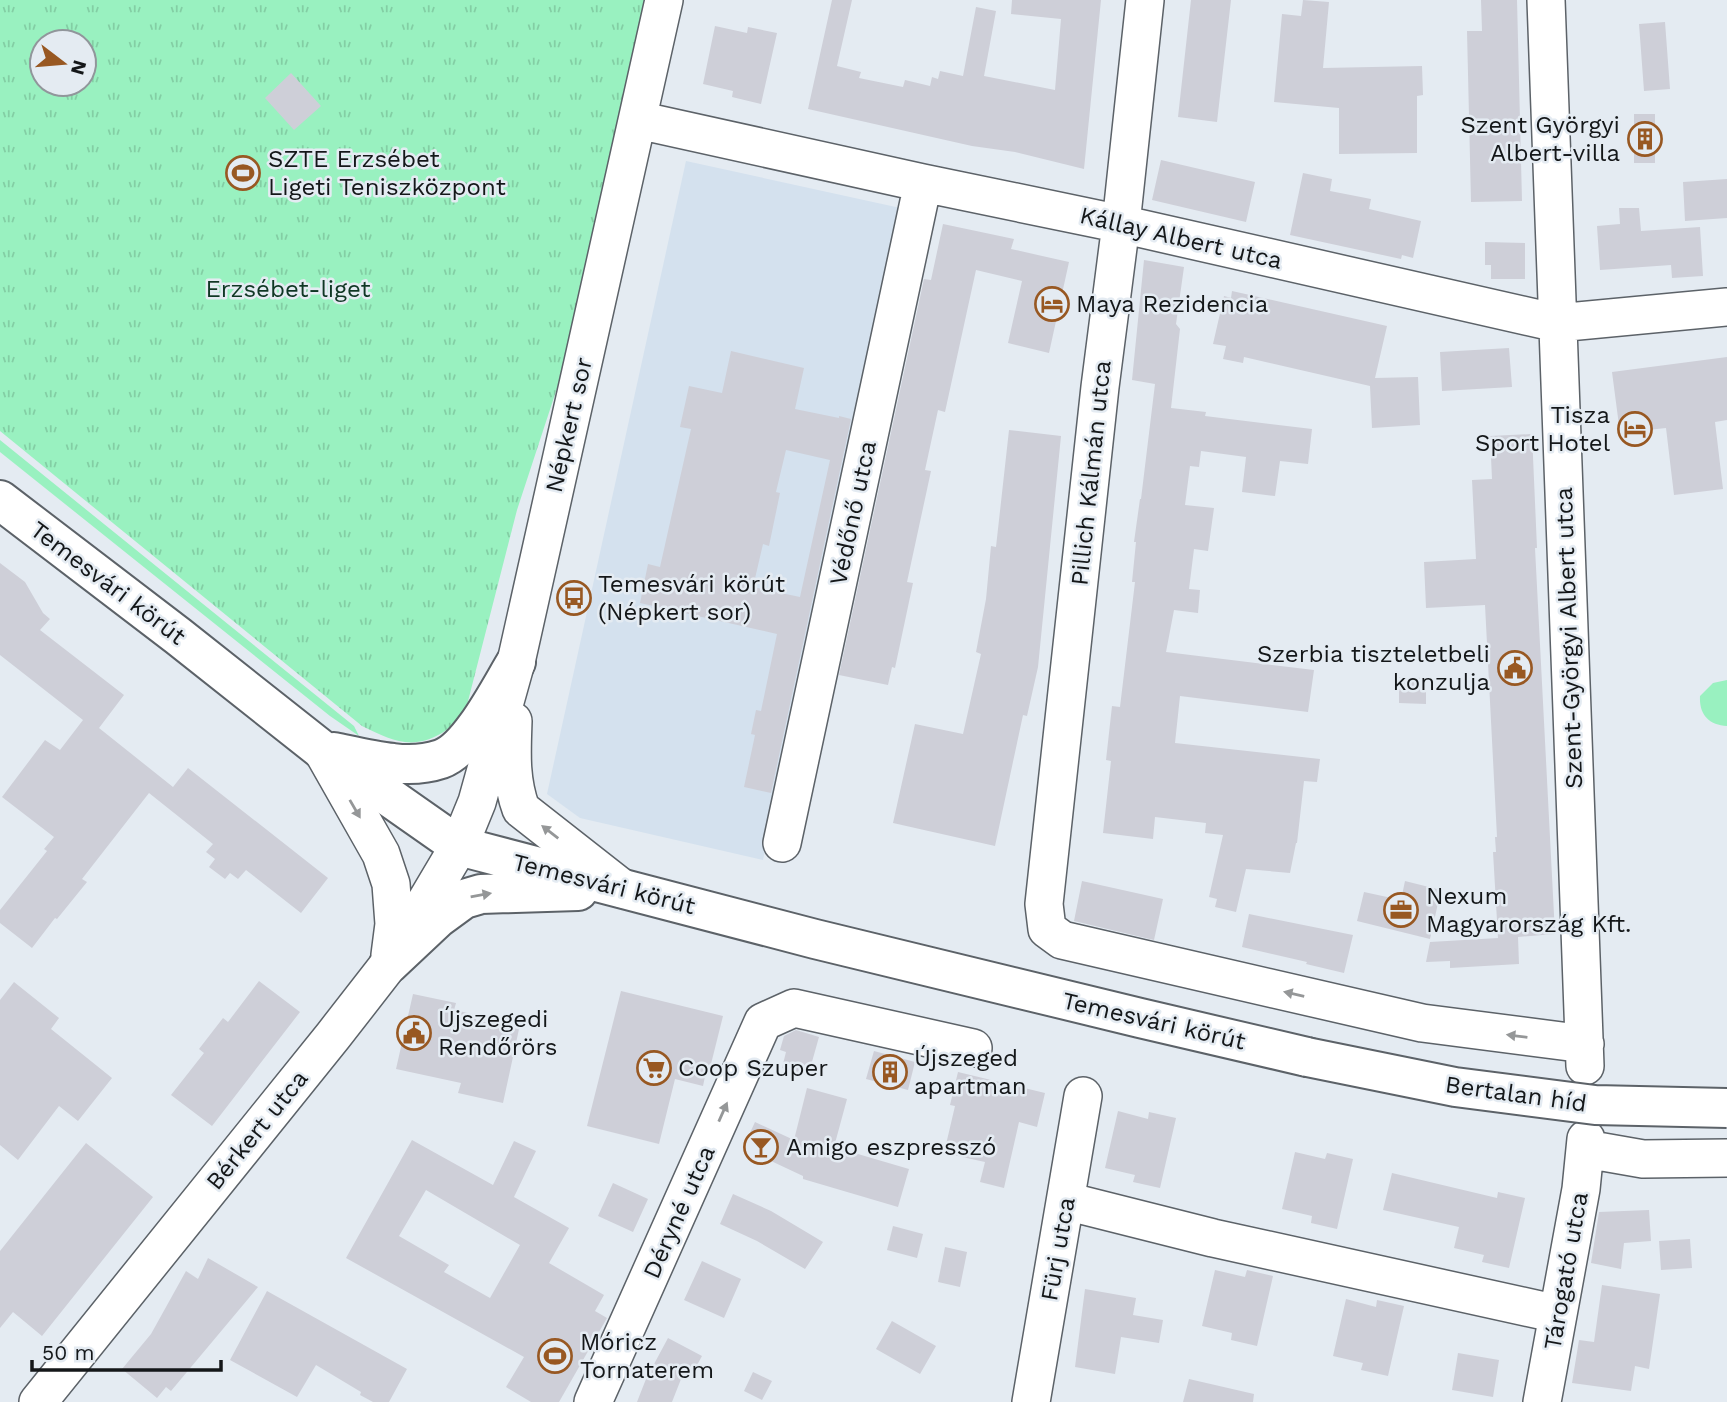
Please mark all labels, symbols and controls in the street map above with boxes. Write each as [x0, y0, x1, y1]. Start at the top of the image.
north arrow [28, 28, 98, 98]
text: N [66, 58, 92, 77]
place label: Szent Györgyi Albert-villa [1461, 111, 1620, 167]
building icon: Szent Györgyi Albert-villa [1626, 120, 1664, 158]
place label: SZTE Erzsébet Ligeti Teniszközpont [268, 145, 506, 201]
sports icon: SZTE Erzsébet Ligeti Teniszközpont [224, 154, 262, 192]
street label: Kállay Albert utca [1077, 201, 1285, 275]
park label: Erzsébet-liget [206, 275, 371, 303]
hotel icon: Maya Rezidencia [1033, 285, 1071, 323]
place label: Maya Rezidencia [1076, 290, 1268, 318]
street label: Népkert sor [540, 355, 598, 495]
street label: Pillich Kálmán utca [1065, 359, 1117, 587]
place label: Tisza Sport Hotel [1475, 401, 1611, 457]
hotel icon: Tisza Sport Hotel [1616, 410, 1654, 448]
street label: Védőnő utca [824, 438, 882, 588]
street label: Szent-Györgyi Albert utca [1550, 487, 1588, 789]
street label: Temesvári körút [25, 516, 191, 650]
place label: Temesvári körút (Népkert sor) [598, 570, 785, 626]
bus stop icon: Temesvári körút (Népkert sor) [555, 579, 593, 617]
place label: Szerbia tiszteletbeli konzulja [1257, 640, 1490, 696]
public building icon: Szerbia tiszteletbeli konzulja [1496, 649, 1534, 687]
one-way arrow [349, 800, 361, 819]
one-way arrow [542, 824, 560, 839]
street label: Temesvári körút [510, 848, 698, 920]
place label: Nexum Magyarország Kft. [1426, 882, 1631, 938]
one-way arrow [470, 889, 492, 900]
office icon: Nexum Magyarország Kft. [1382, 891, 1420, 929]
street label: Temesvári körút [1060, 986, 1248, 1056]
one-way arrow [1283, 988, 1305, 999]
place label: Újszegedi Rendőrörs [438, 1005, 557, 1061]
public building icon: Újszegedi Rendőrörs [395, 1014, 433, 1052]
one-way arrow [1506, 1030, 1528, 1041]
place label: Újszeged apartman [914, 1044, 1027, 1100]
supermarket icon: Coop Szuper [635, 1049, 673, 1087]
building icon: Újszeged apartman [871, 1053, 909, 1091]
place label: Coop Szuper [678, 1054, 828, 1082]
street label: Bérkert utca [200, 1065, 314, 1195]
street label: Bertalan híd [1443, 1070, 1589, 1118]
one-way arrow [718, 1101, 729, 1122]
bar icon: Amigo eszpresszó [742, 1128, 780, 1166]
place label: Amigo eszpresszó [786, 1133, 996, 1161]
street label: Déryné utca [637, 1141, 721, 1283]
street label: Tárogató utca [1538, 1190, 1594, 1352]
street label: Fürj utca [1035, 1195, 1081, 1303]
scale bar [32, 1328, 220, 1372]
place label: Móricz Tornaterem [580, 1328, 714, 1384]
sports icon: Móricz Tornaterem [536, 1337, 574, 1375]
text: 50 m [42, 1340, 94, 1365]

